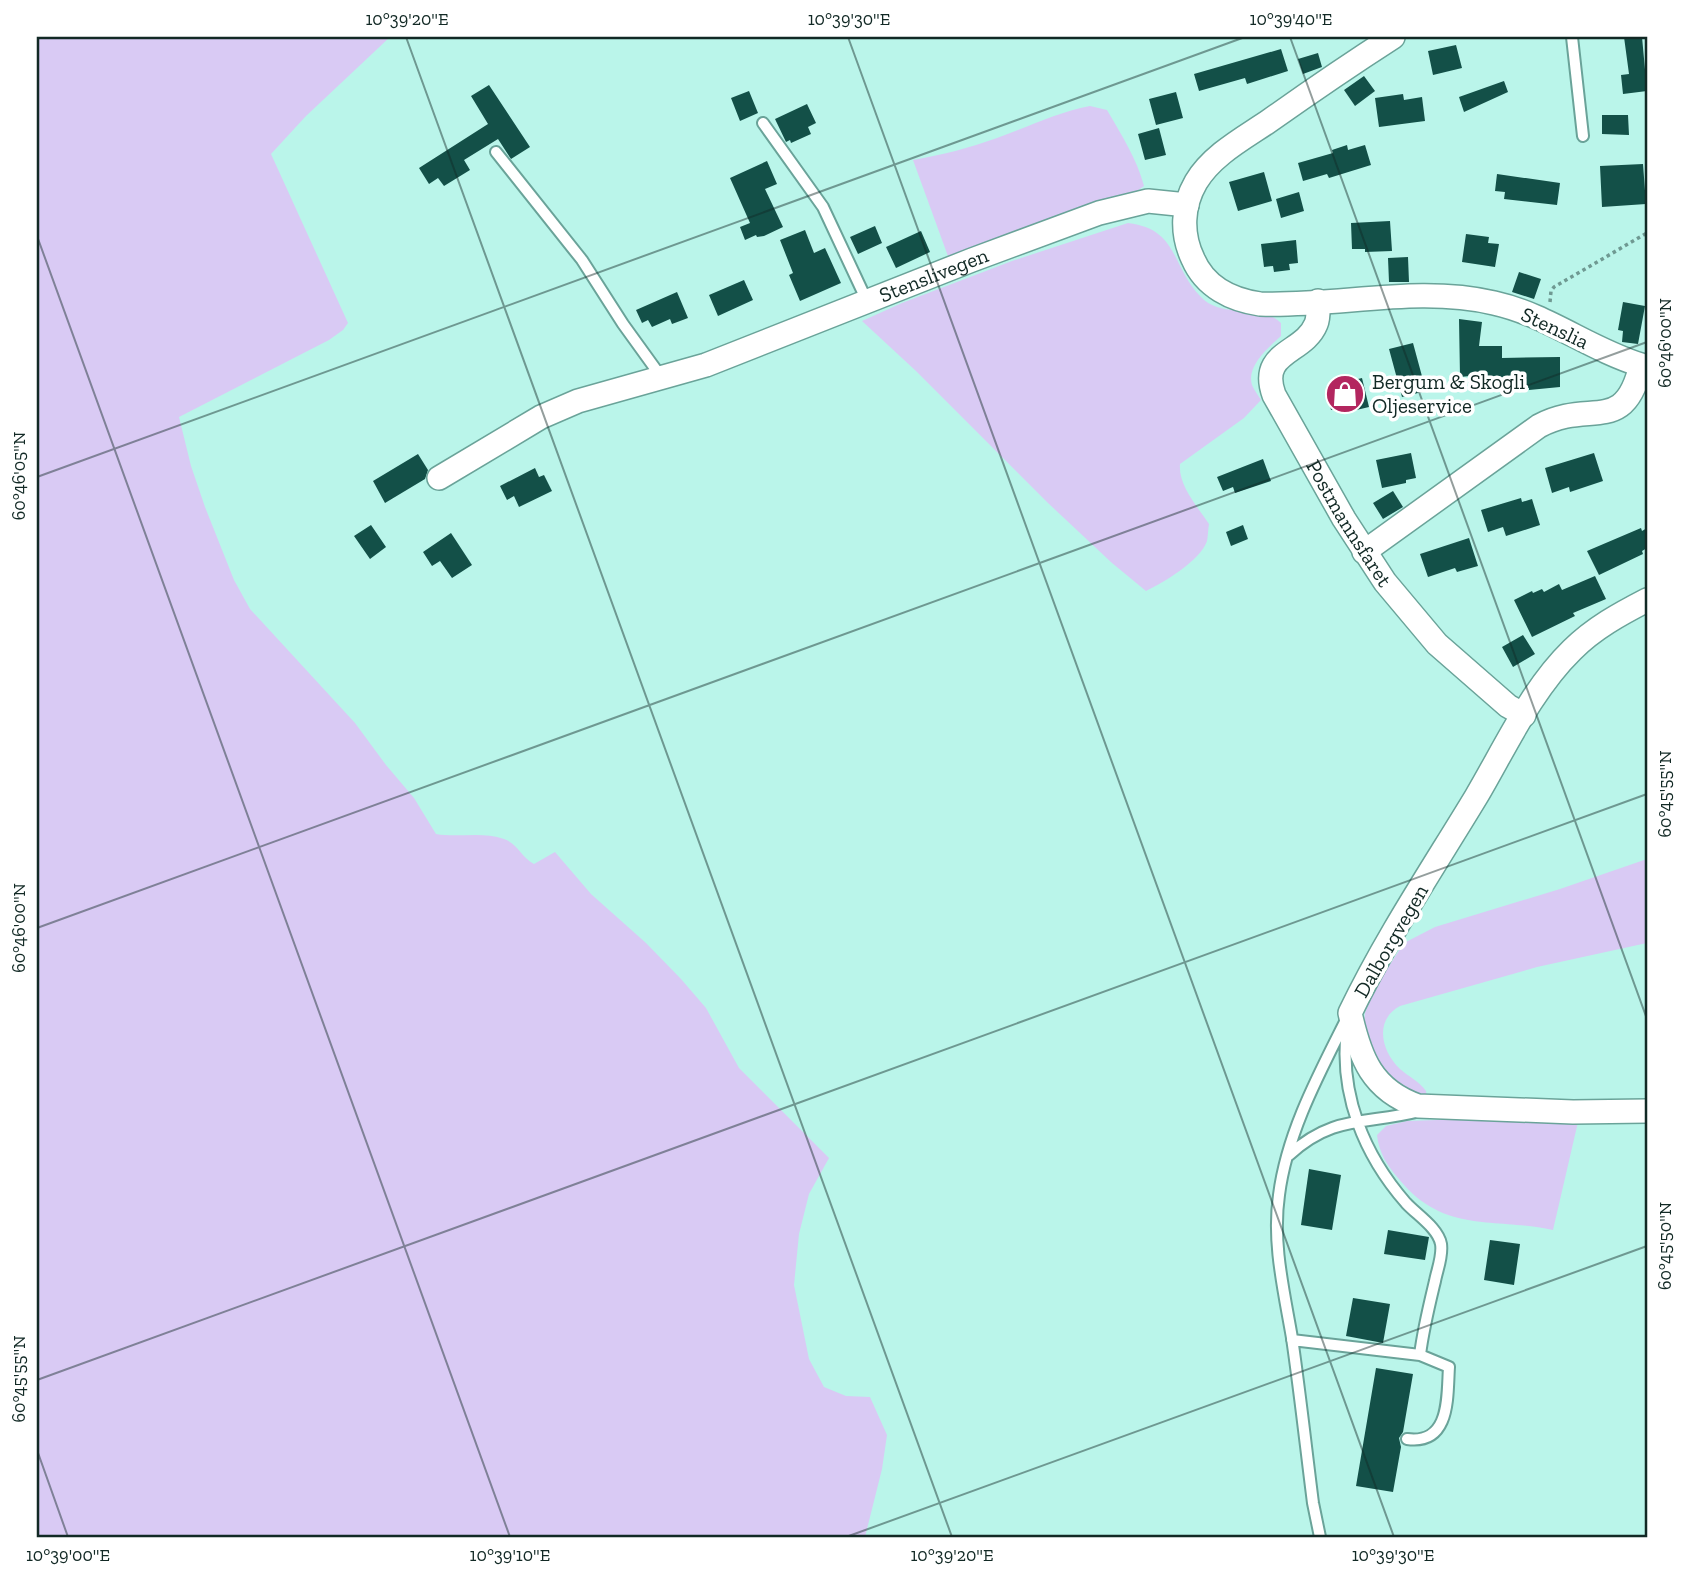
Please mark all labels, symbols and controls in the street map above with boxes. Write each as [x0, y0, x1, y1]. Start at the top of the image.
text: 10°39'20"E [365, 8, 449, 30]
text: 10°39'30"E [808, 8, 890, 30]
text: 10°39'40"E [1250, 8, 1332, 30]
street label: Stenslivegen [876, 242, 992, 307]
text: 60°46'00"N [1654, 298, 1676, 388]
street label: Stenslia [1517, 301, 1593, 354]
place label: Bergum & Skogli Oljeservice [1372, 369, 1525, 419]
shop icon: Bergum & Skogli Oljeservice [1324, 373, 1366, 415]
text: 60°46'05"N [8, 432, 30, 520]
street label: Postmannsfaret [1301, 455, 1398, 591]
text: 60°45'55"N [1654, 750, 1676, 838]
street label: Dalborgvegen [1348, 880, 1433, 1002]
text: 60°46'00"N [8, 883, 30, 973]
text: 60°45'50"N [1654, 1202, 1676, 1290]
text: 60°45'55"N [8, 1335, 30, 1423]
text: 10°39'00"E [26, 1544, 110, 1566]
text: 10°39'10"E [470, 1544, 550, 1566]
text: 10°39'20"E [910, 1544, 994, 1566]
text: 10°39'30"E [1352, 1544, 1434, 1566]

